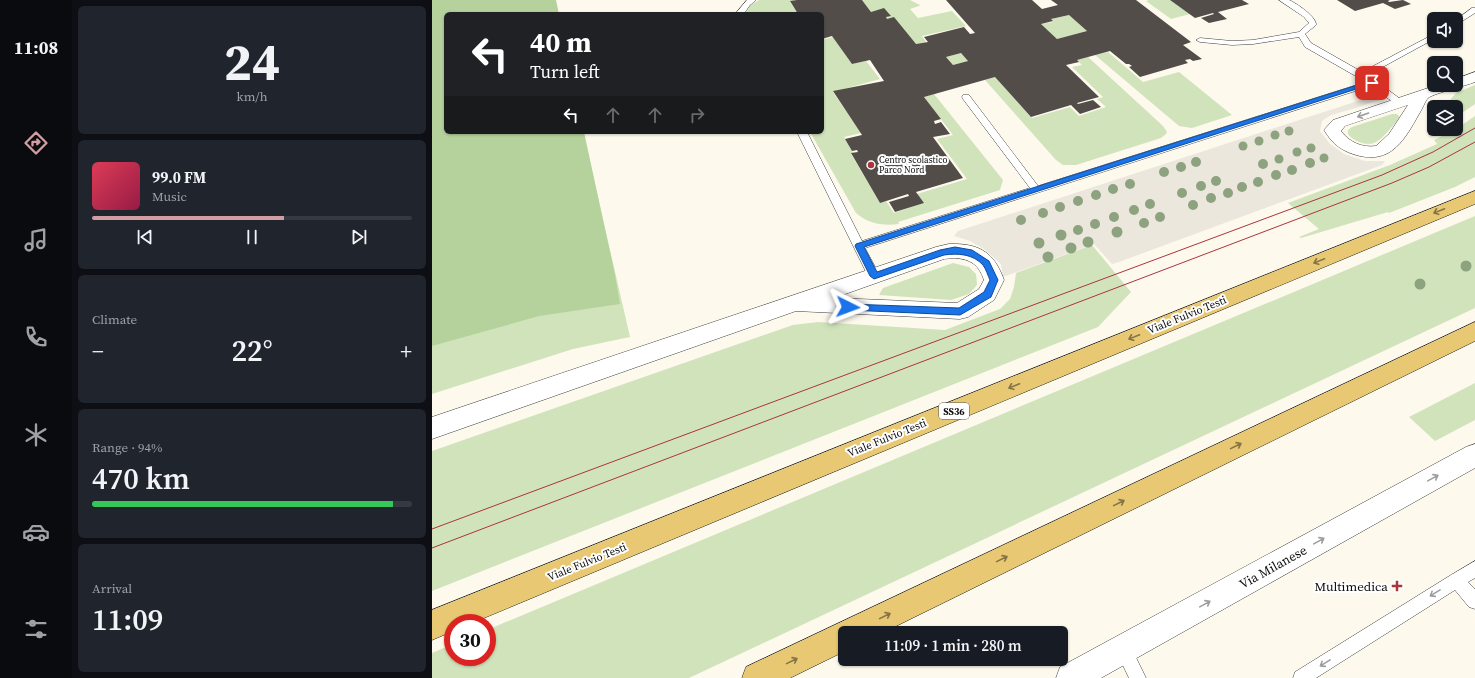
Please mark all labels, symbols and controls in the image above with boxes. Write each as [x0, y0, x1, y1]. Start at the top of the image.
map controls [1427, 12, 1463, 136]
button: sound [1427, 12, 1463, 48]
text: 40 m [530, 23, 592, 61]
text: 24 [224, 26, 280, 97]
icon: left [464, 28, 516, 80]
text: 11:08 [14, 35, 58, 60]
button: search [1427, 56, 1463, 92]
text: Turn left [530, 59, 600, 84]
pin [1355, 66, 1389, 100]
icon: arrive [1361, 72, 1383, 94]
text: km/h [237, 88, 267, 105]
button: layers [1427, 100, 1463, 136]
icon: left [560, 104, 582, 126]
icon: ahead [602, 104, 624, 126]
icon: ahead [644, 104, 666, 126]
icon: right [686, 104, 708, 126]
one-way arrow [1357, 112, 1369, 120]
icon: directions [22, 129, 50, 157]
place label: Centro scolastico Parco Nord [879, 154, 948, 176]
marker: Centro scolastico Parco Nord [866, 160, 876, 170]
text: 99.0 FM [152, 167, 206, 188]
text: Music [152, 188, 187, 205]
one-way arrow [1433, 208, 1445, 216]
icon: music [22, 226, 50, 254]
icon: previous [134, 226, 156, 248]
icon: pause [241, 226, 263, 248]
icon: next [348, 226, 370, 248]
one-way arrow [1313, 258, 1325, 265]
position arrow [827, 286, 869, 328]
street label: Viale Fulvio Testi [1145, 292, 1229, 338]
text: Climate [92, 311, 137, 328]
icon: phone [22, 323, 50, 351]
text: 22° [231, 330, 273, 371]
one-way arrow [1128, 334, 1140, 341]
text: − [92, 336, 104, 366]
text: + [400, 336, 412, 366]
one-way arrow [1008, 383, 1020, 391]
road number: SS36 [939, 403, 969, 419]
street label: Viale Fulvio Testi [845, 415, 929, 461]
icon: climate [22, 421, 50, 449]
text: Range · 94% [92, 439, 163, 456]
one-way arrow [1230, 442, 1242, 449]
text: 470 km [92, 458, 190, 499]
one-way arrow [1427, 474, 1439, 482]
one-way arrow [1113, 499, 1125, 506]
icon: car [22, 518, 50, 546]
one-way arrow [1313, 537, 1325, 545]
street label: Viale Fulvio Testi [545, 539, 629, 585]
street label: Via Milanese [1236, 541, 1310, 593]
one-way arrow [996, 555, 1008, 562]
place label: Multimedica [1314, 578, 1388, 595]
text: Arrival [92, 580, 132, 597]
marker: Multimedica [1391, 580, 1403, 592]
one-way arrow [1429, 590, 1441, 598]
text: 11:09 [92, 599, 163, 640]
one-way arrow [1199, 600, 1211, 607]
one-way arrow [879, 612, 891, 619]
speed limit sign: 30 [444, 614, 496, 666]
icon: filters [22, 615, 50, 643]
text: 11:09 · 1 min · 280 m [885, 635, 1021, 656]
one-way arrow [785, 657, 797, 664]
one-way arrow [1320, 659, 1331, 667]

